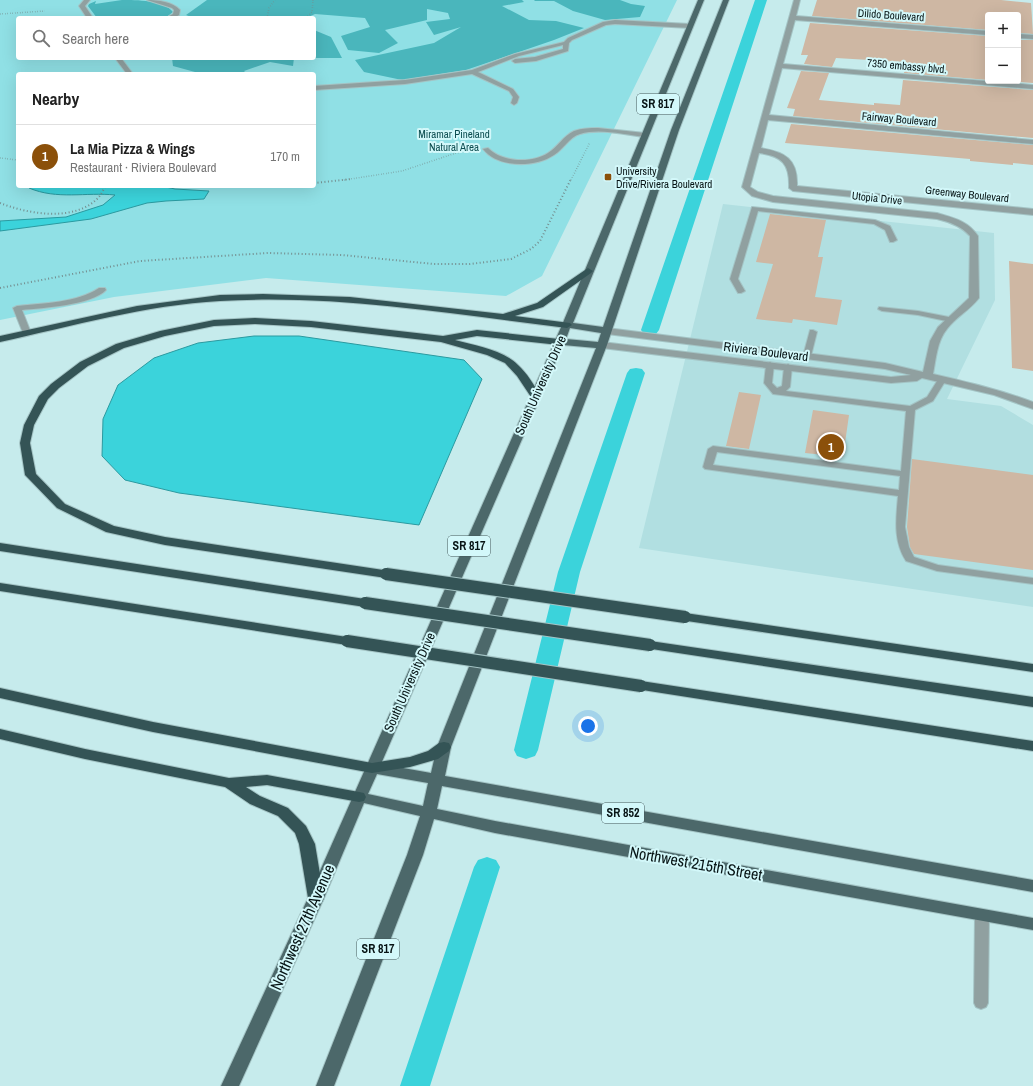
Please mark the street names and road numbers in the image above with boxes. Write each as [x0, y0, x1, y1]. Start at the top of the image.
street label: Dilido Boulevard [857, 6, 925, 24]
street label: 7350 embassy blvd. [866, 56, 948, 76]
road number: SR 817 [637, 94, 679, 114]
street label: Fairway Boulevard [861, 109, 937, 129]
street label: Greenway Boulevard [924, 183, 1010, 205]
street label: Utopia Drive [851, 188, 903, 208]
street label: South University Drive [511, 333, 570, 438]
street label: Riviera Boulevard [723, 338, 809, 365]
road number: SR 817 [448, 536, 490, 556]
street label: South University Drive [380, 630, 439, 735]
road number: SR 852 [602, 803, 644, 823]
street label: Northwest 215th Street [628, 841, 764, 886]
street label: Northwest 27th Avenue [264, 861, 340, 993]
road number: SR 817 [357, 939, 399, 959]

